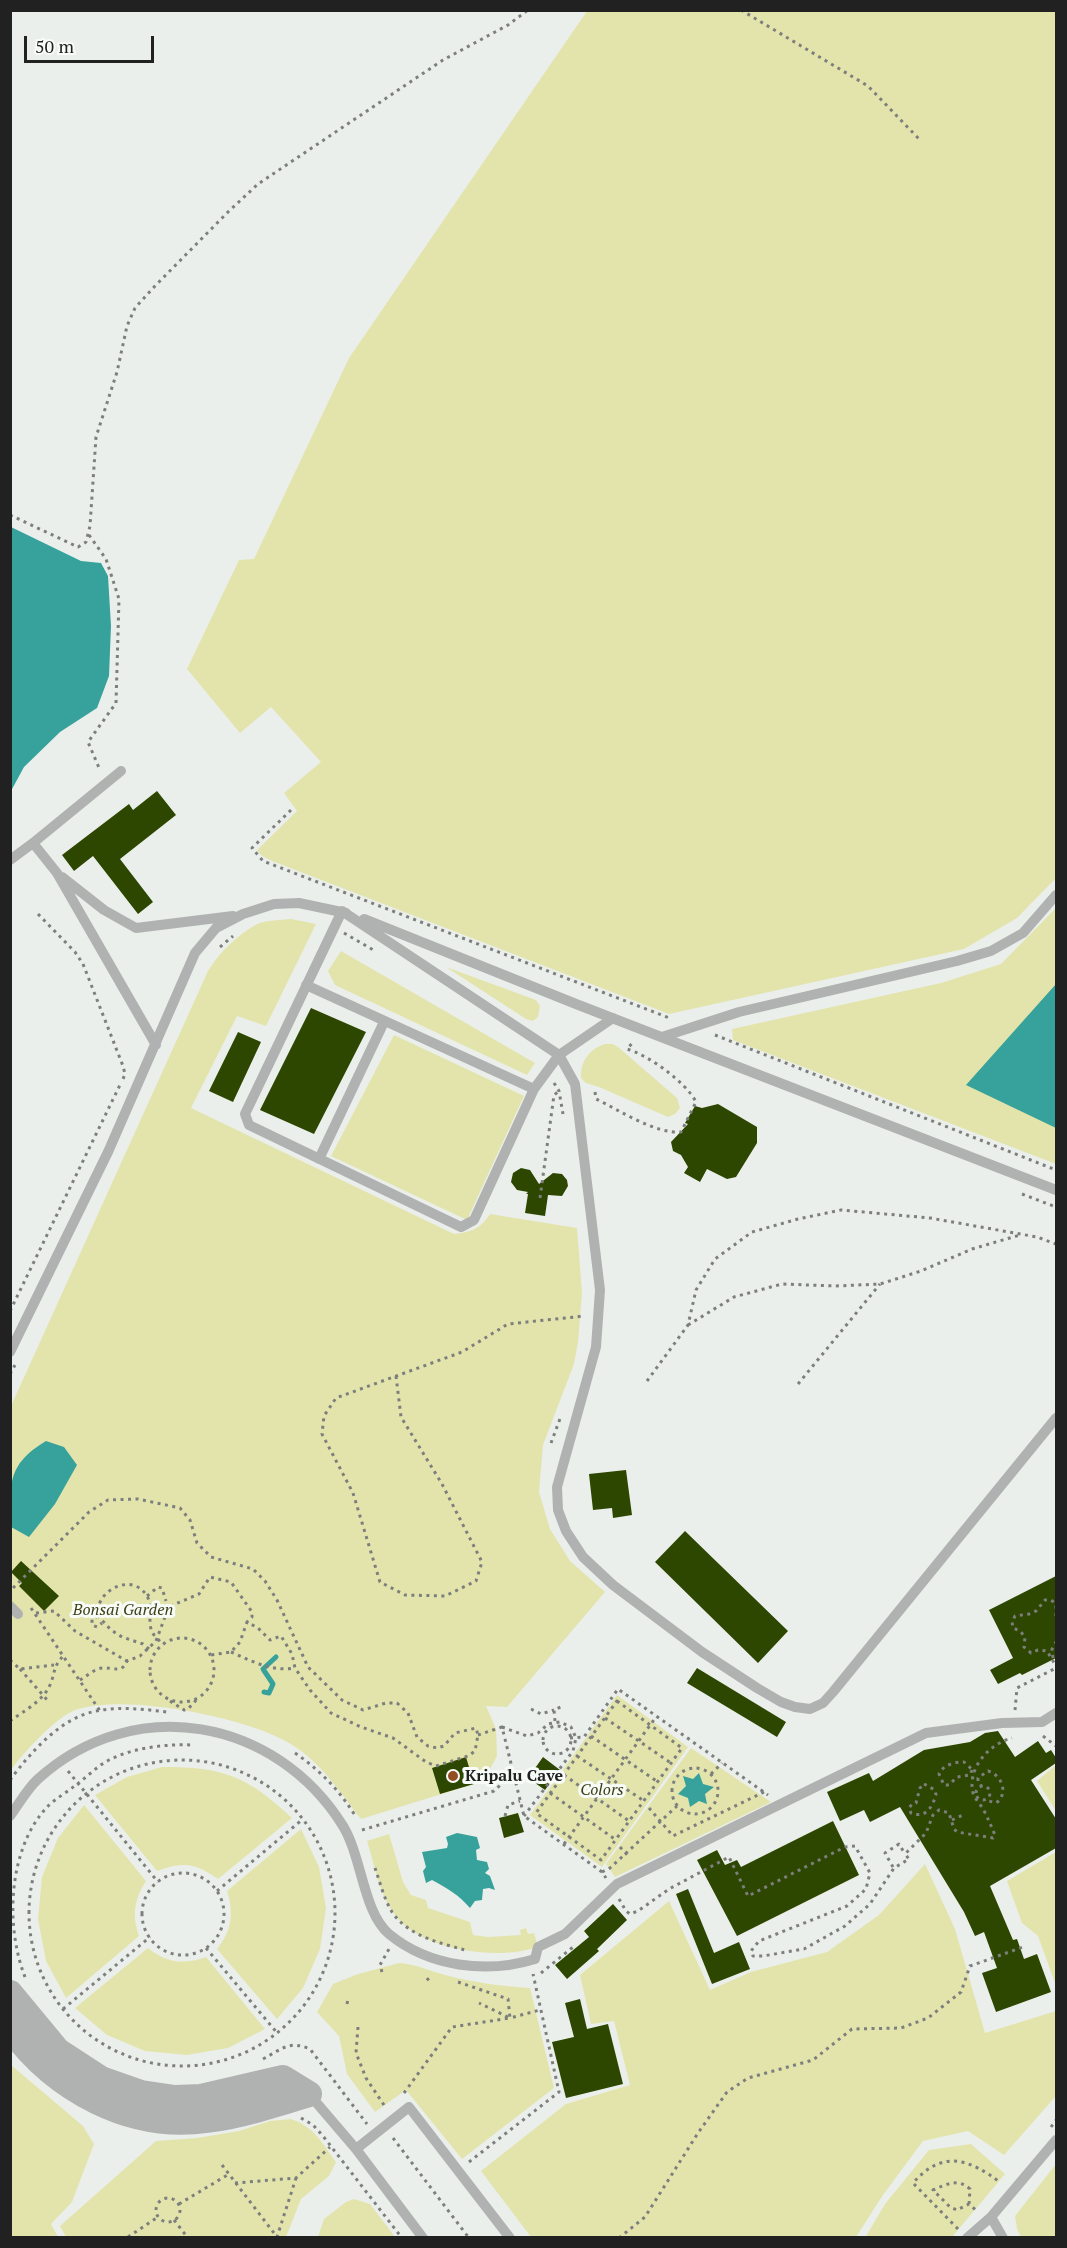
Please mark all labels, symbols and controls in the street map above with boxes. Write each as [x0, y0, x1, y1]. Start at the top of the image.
scale bar [27, 24, 158, 62]
text: 50 m [35, 34, 74, 58]
park label: Bonsai Garden [73, 1600, 173, 1620]
place label: Kripalu Cave [465, 1766, 563, 1786]
marker: Kripalu Cave [446, 1769, 460, 1783]
park label: Colors [580, 1780, 624, 1800]

